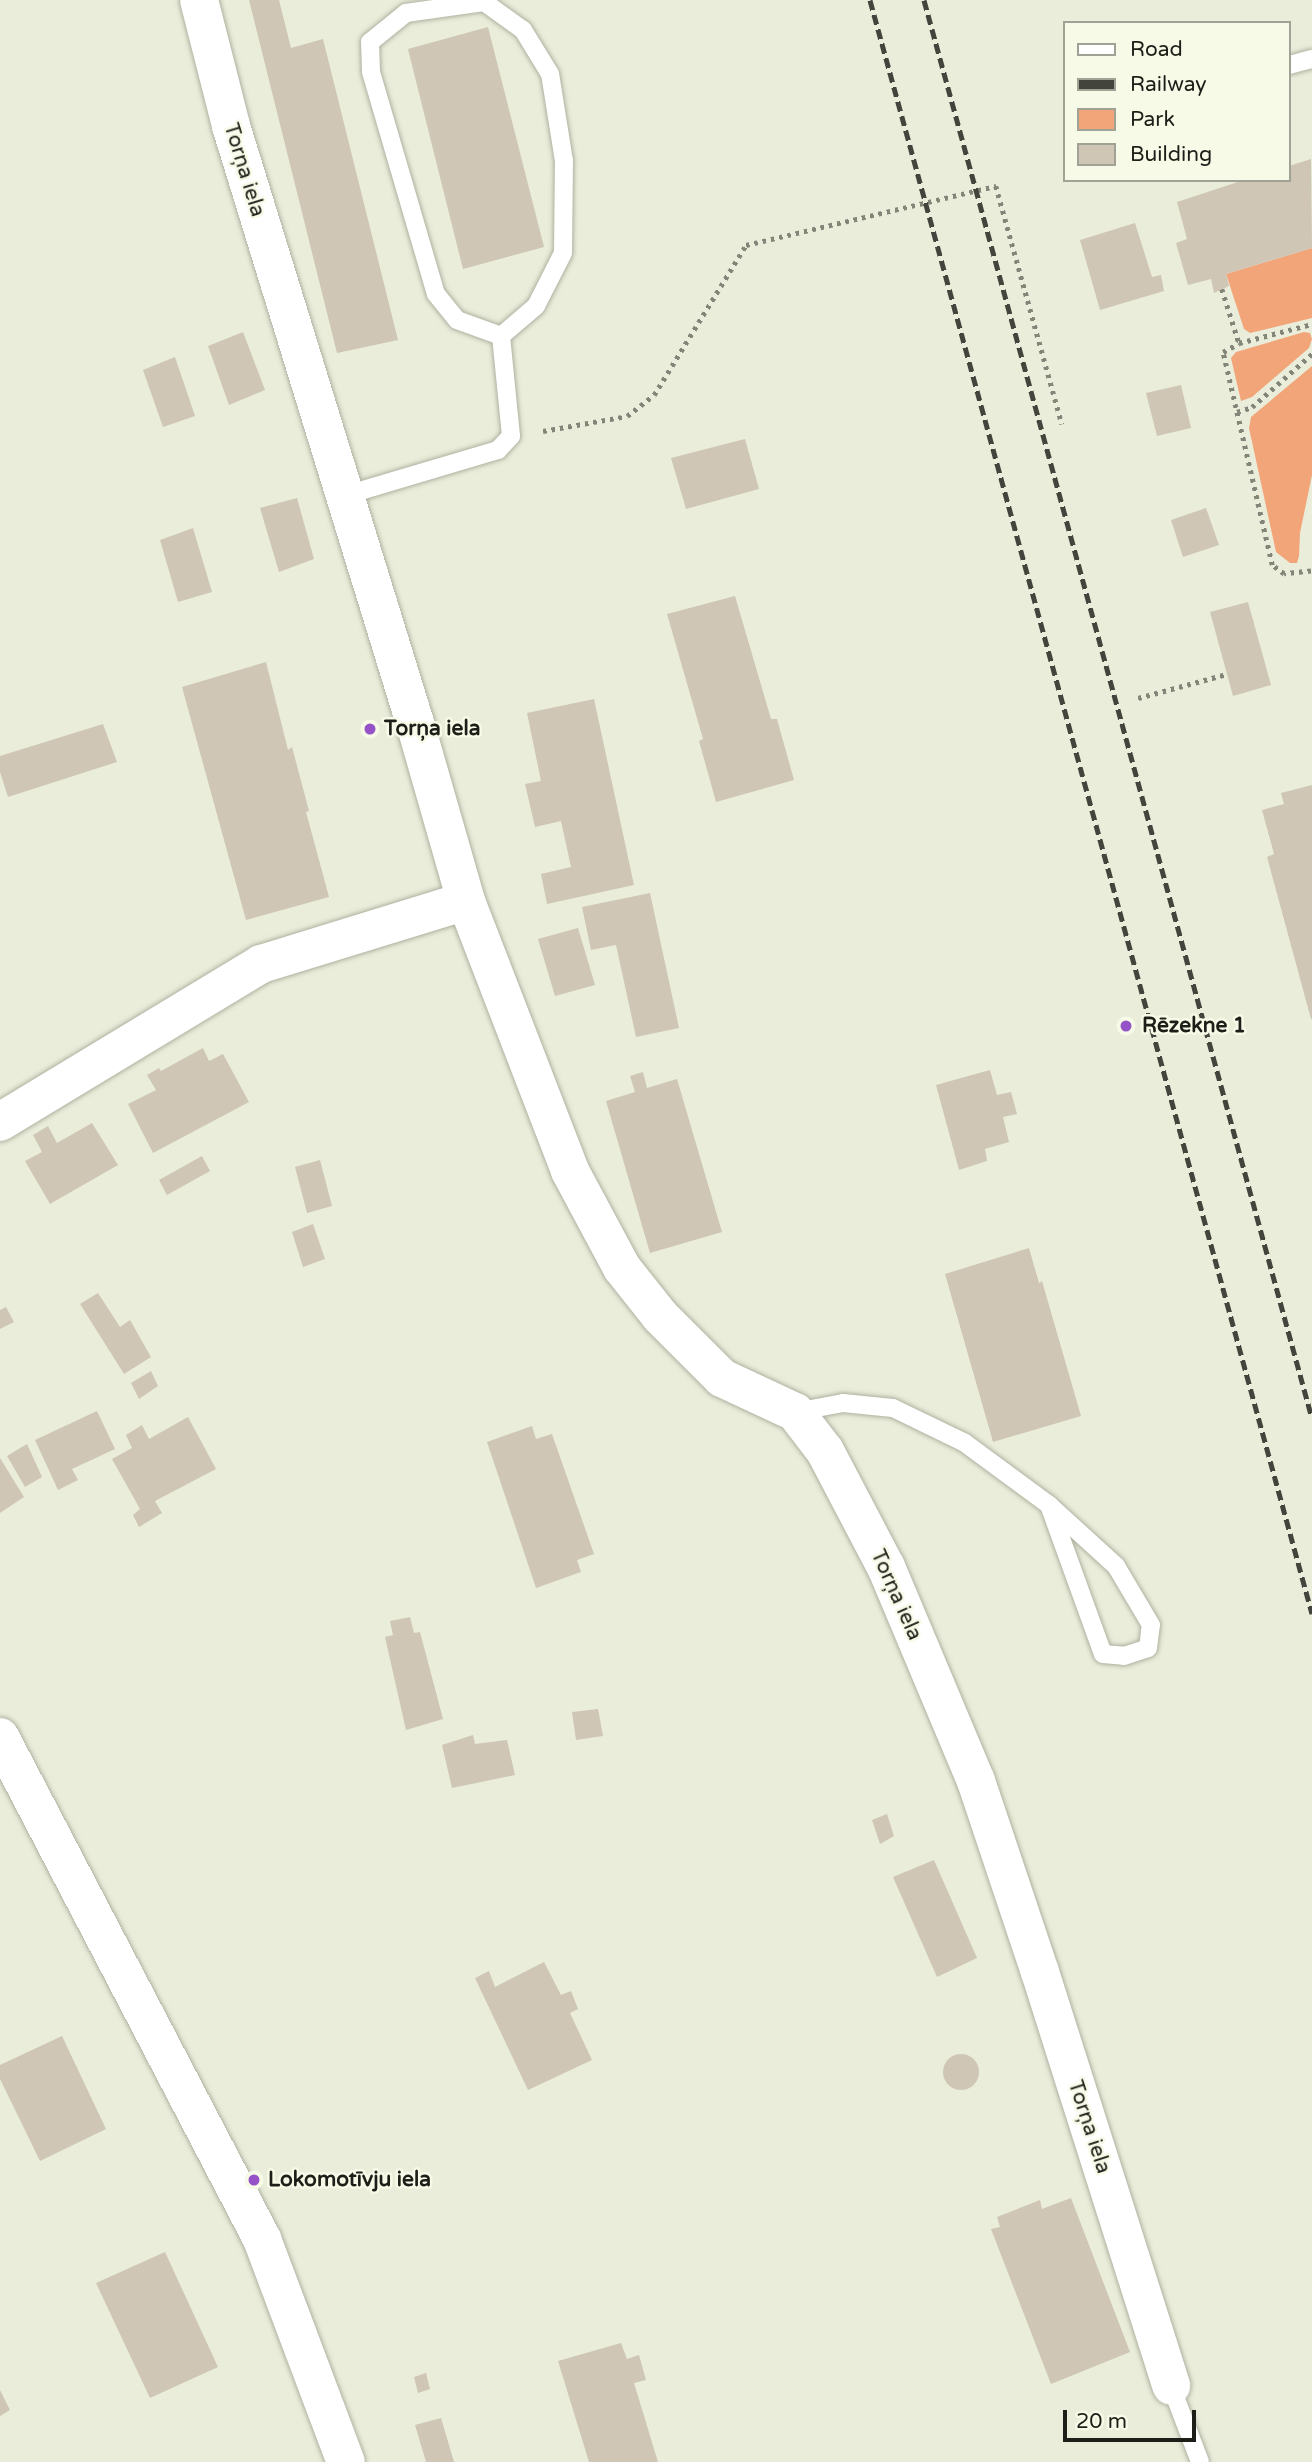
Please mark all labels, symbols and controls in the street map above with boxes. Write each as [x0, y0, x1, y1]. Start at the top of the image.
legend [1064, 21, 1291, 182]
text: Road [1130, 37, 1183, 62]
text: Railway [1130, 72, 1207, 97]
text: Park [1130, 107, 1175, 132]
street label: Torņa iela [218, 120, 270, 220]
text: Building [1130, 142, 1212, 167]
place label: Torņa iela [384, 716, 480, 742]
marker: Torņa iela [362, 721, 378, 737]
place label: Rēzekne 1 [1142, 1013, 1246, 1039]
marker: Rēzekne 1 [1116, 1016, 1136, 1036]
street label: Torņa iela [865, 1546, 927, 1644]
street label: Torņa iela [1062, 2077, 1116, 2177]
place label: Lokomotīvju iela [268, 2167, 431, 2193]
marker: Lokomotīvju iela [246, 2172, 262, 2188]
scale bar [1067, 2396, 1200, 2440]
text: 20 m [1076, 2409, 1127, 2434]

